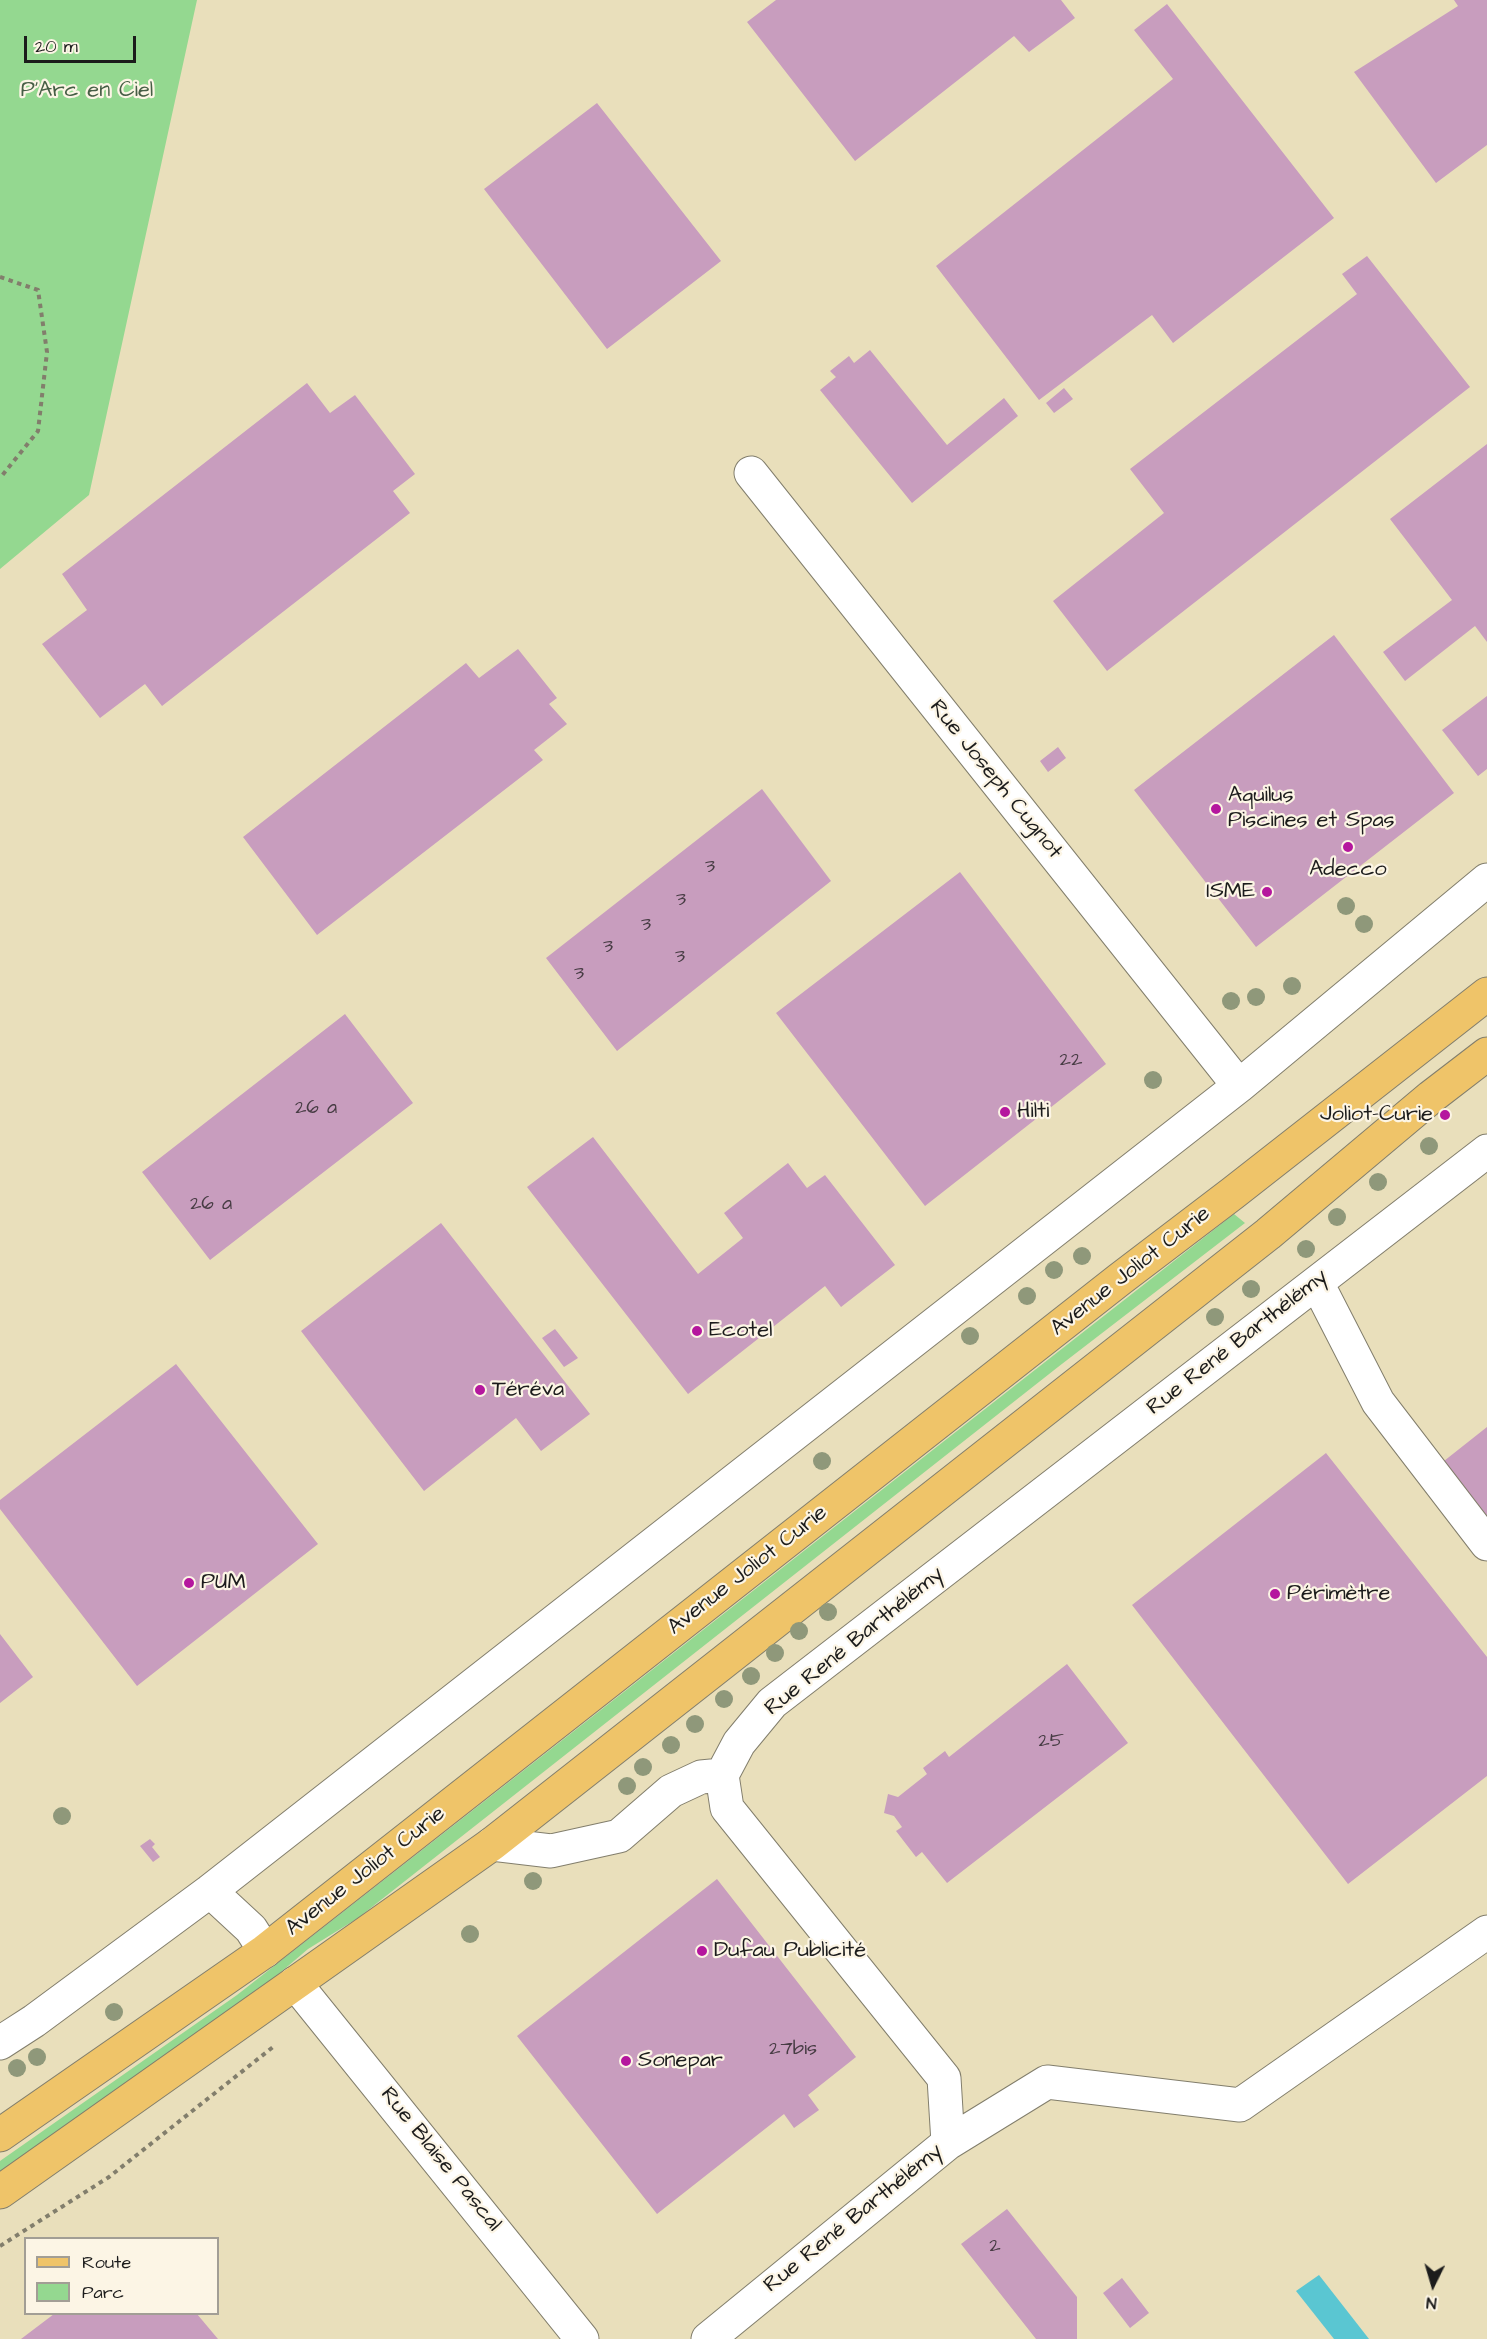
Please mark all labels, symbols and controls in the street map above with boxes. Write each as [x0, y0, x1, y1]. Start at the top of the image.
scale bar [27, 24, 140, 62]
text: 20 m [35, 34, 78, 59]
park label: P'Arc en Ciel [21, 78, 153, 104]
street label: Rue Joseph Cugnot [923, 695, 1067, 865]
place label: Aquilus Piscines et Spas [1228, 783, 1395, 834]
marker: Aquilus Piscines et Spas [1209, 802, 1223, 816]
marker: Adecco [1341, 840, 1355, 854]
house number: 3 [705, 856, 715, 880]
place label: Adecco [1309, 857, 1387, 883]
place label: ISME [1206, 879, 1255, 905]
marker: ISME [1260, 885, 1274, 899]
house number: 3 [676, 889, 686, 913]
house number: 3 [641, 914, 651, 938]
house number: 3 [603, 936, 613, 960]
house number: 3 [675, 946, 685, 970]
house number: 3 [574, 963, 584, 987]
house number: 22 [1060, 1049, 1082, 1073]
house number: 26 a [295, 1097, 337, 1121]
place label: Hilti [1017, 1099, 1049, 1125]
place label: Joliot-Curie [1320, 1102, 1433, 1128]
marker: Hilti [998, 1105, 1012, 1119]
marker: Joliot-Curie [1438, 1108, 1452, 1122]
house number: 26 a [190, 1193, 232, 1217]
street label: Avenue Joliot Curie [1046, 1201, 1216, 1343]
street label: Rue René Barthélémy [1142, 1264, 1334, 1422]
place label: Ecotel [709, 1318, 773, 1344]
marker: Ecotel [690, 1324, 704, 1338]
place label: Téréva [492, 1377, 564, 1403]
marker: Téréva [473, 1383, 487, 1397]
street label: Avenue Joliot Curie [663, 1500, 833, 1642]
street label: Rue René Barthélémy [760, 1562, 950, 1722]
place label: PUM [201, 1570, 246, 1596]
marker: PUM [182, 1576, 196, 1590]
place label: Périmètre [1287, 1581, 1390, 1607]
marker: Périmètre [1268, 1587, 1282, 1601]
house number: 25 [1038, 1730, 1064, 1754]
street label: Avenue Joliot Curie [281, 1801, 451, 1943]
place label: Dufau Publicité [714, 1938, 866, 1964]
marker: Dufau Publicité [695, 1944, 709, 1958]
house number: 27bis [769, 2038, 817, 2062]
place label: Sonepar [638, 2048, 723, 2074]
marker: Sonepar [619, 2054, 633, 2068]
street label: Rue Blaise Pascal [374, 2083, 506, 2237]
street label: Rue René Barthélémy [759, 2139, 949, 2299]
house number: 2 [989, 2235, 1001, 2259]
legend [24, 2237, 219, 2315]
text: Route [82, 2250, 131, 2275]
north arrow [1403, 2255, 1463, 2315]
text: Parc [82, 2280, 124, 2305]
text: N [1425, 2292, 1437, 2314]

